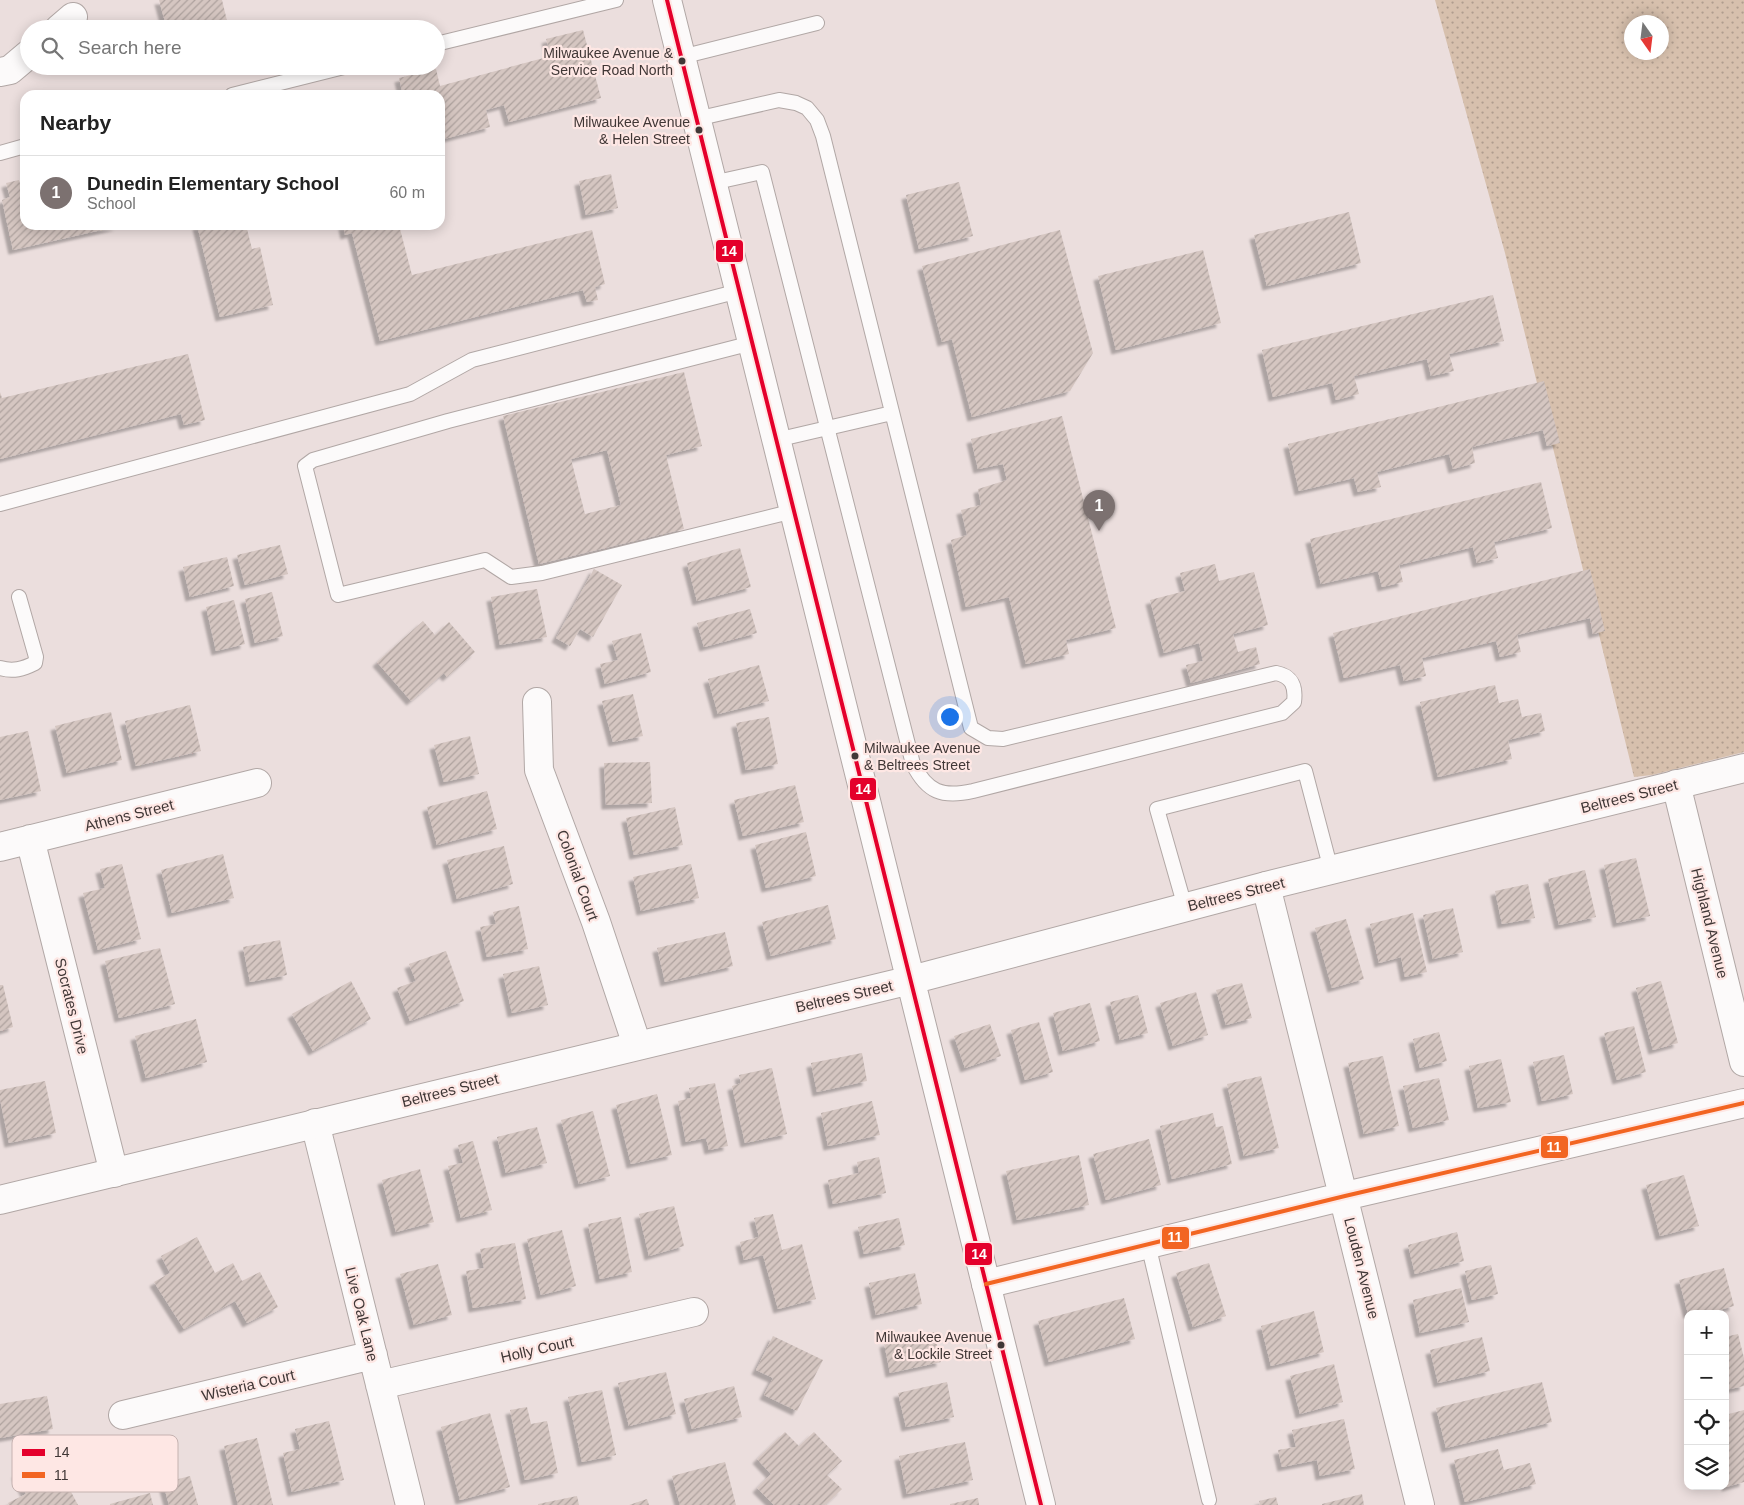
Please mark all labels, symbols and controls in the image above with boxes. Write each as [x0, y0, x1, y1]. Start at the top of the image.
north arrow [1624, 15, 1669, 60]
search box [20, 20, 445, 75]
icon: search [38, 34, 66, 62]
text: Search here [78, 37, 182, 58]
place label: Milwaukee Avenue & Service Road North [543, 45, 674, 78]
marker: Milwaukee Avenue & Service Road North [677, 56, 687, 66]
text: Nearby [40, 111, 111, 134]
place label: Milwaukee Avenue & Helen Street [574, 114, 690, 147]
marker: Milwaukee Avenue & Helen Street [694, 125, 704, 135]
text: Dunedin Elementary School [87, 173, 339, 194]
text: 1 [52, 184, 60, 201]
text: 60 m [389, 184, 425, 201]
text: School [87, 195, 136, 212]
line badge: 14 [715, 239, 744, 263]
text: 14 [721, 243, 737, 259]
pin: 1 [1083, 490, 1115, 531]
your location [937, 704, 963, 730]
place label: Milwaukee Avenue & Beltrees Street [864, 740, 981, 773]
marker: Milwaukee Avenue & Beltrees Street [850, 751, 860, 761]
street label: Beltrees Street [1579, 776, 1680, 816]
line badge: 14 [849, 777, 877, 801]
text: 14 [855, 781, 871, 797]
street label: Athens Street [83, 796, 176, 834]
street label: Colonial Court [554, 827, 603, 923]
street label: Highland Avenue [1688, 866, 1732, 980]
street label: Beltrees Street [1186, 874, 1287, 914]
street label: Socrates Drive [52, 956, 92, 1056]
street label: Beltrees Street [794, 976, 895, 1015]
street label: Beltrees Street [400, 1070, 501, 1110]
line badge: 11 [1540, 1135, 1569, 1159]
text: 11 [1547, 1139, 1562, 1155]
street label: Louden Avenue [1341, 1215, 1383, 1321]
line badge: 11 [1161, 1226, 1190, 1250]
text: 11 [1168, 1229, 1183, 1245]
line badge: 14 [964, 1242, 993, 1266]
text: 14 [971, 1246, 987, 1262]
street label: Live Oak Lane [342, 1265, 382, 1363]
map controls [1684, 1310, 1729, 1490]
button: + [1684, 1310, 1729, 1355]
place label: Milwaukee Avenue & Lockile Street [876, 1329, 992, 1362]
street label: Holly Court [499, 1332, 576, 1366]
marker: Milwaukee Avenue & Lockile Street [996, 1340, 1006, 1350]
button: − [1684, 1355, 1729, 1400]
street label: Wisteria Court [200, 1366, 297, 1404]
button: locate [1684, 1400, 1729, 1445]
legend [12, 1435, 178, 1492]
text: 14 [54, 1444, 70, 1460]
button: layers [1684, 1445, 1729, 1490]
text: 11 [54, 1467, 69, 1483]

